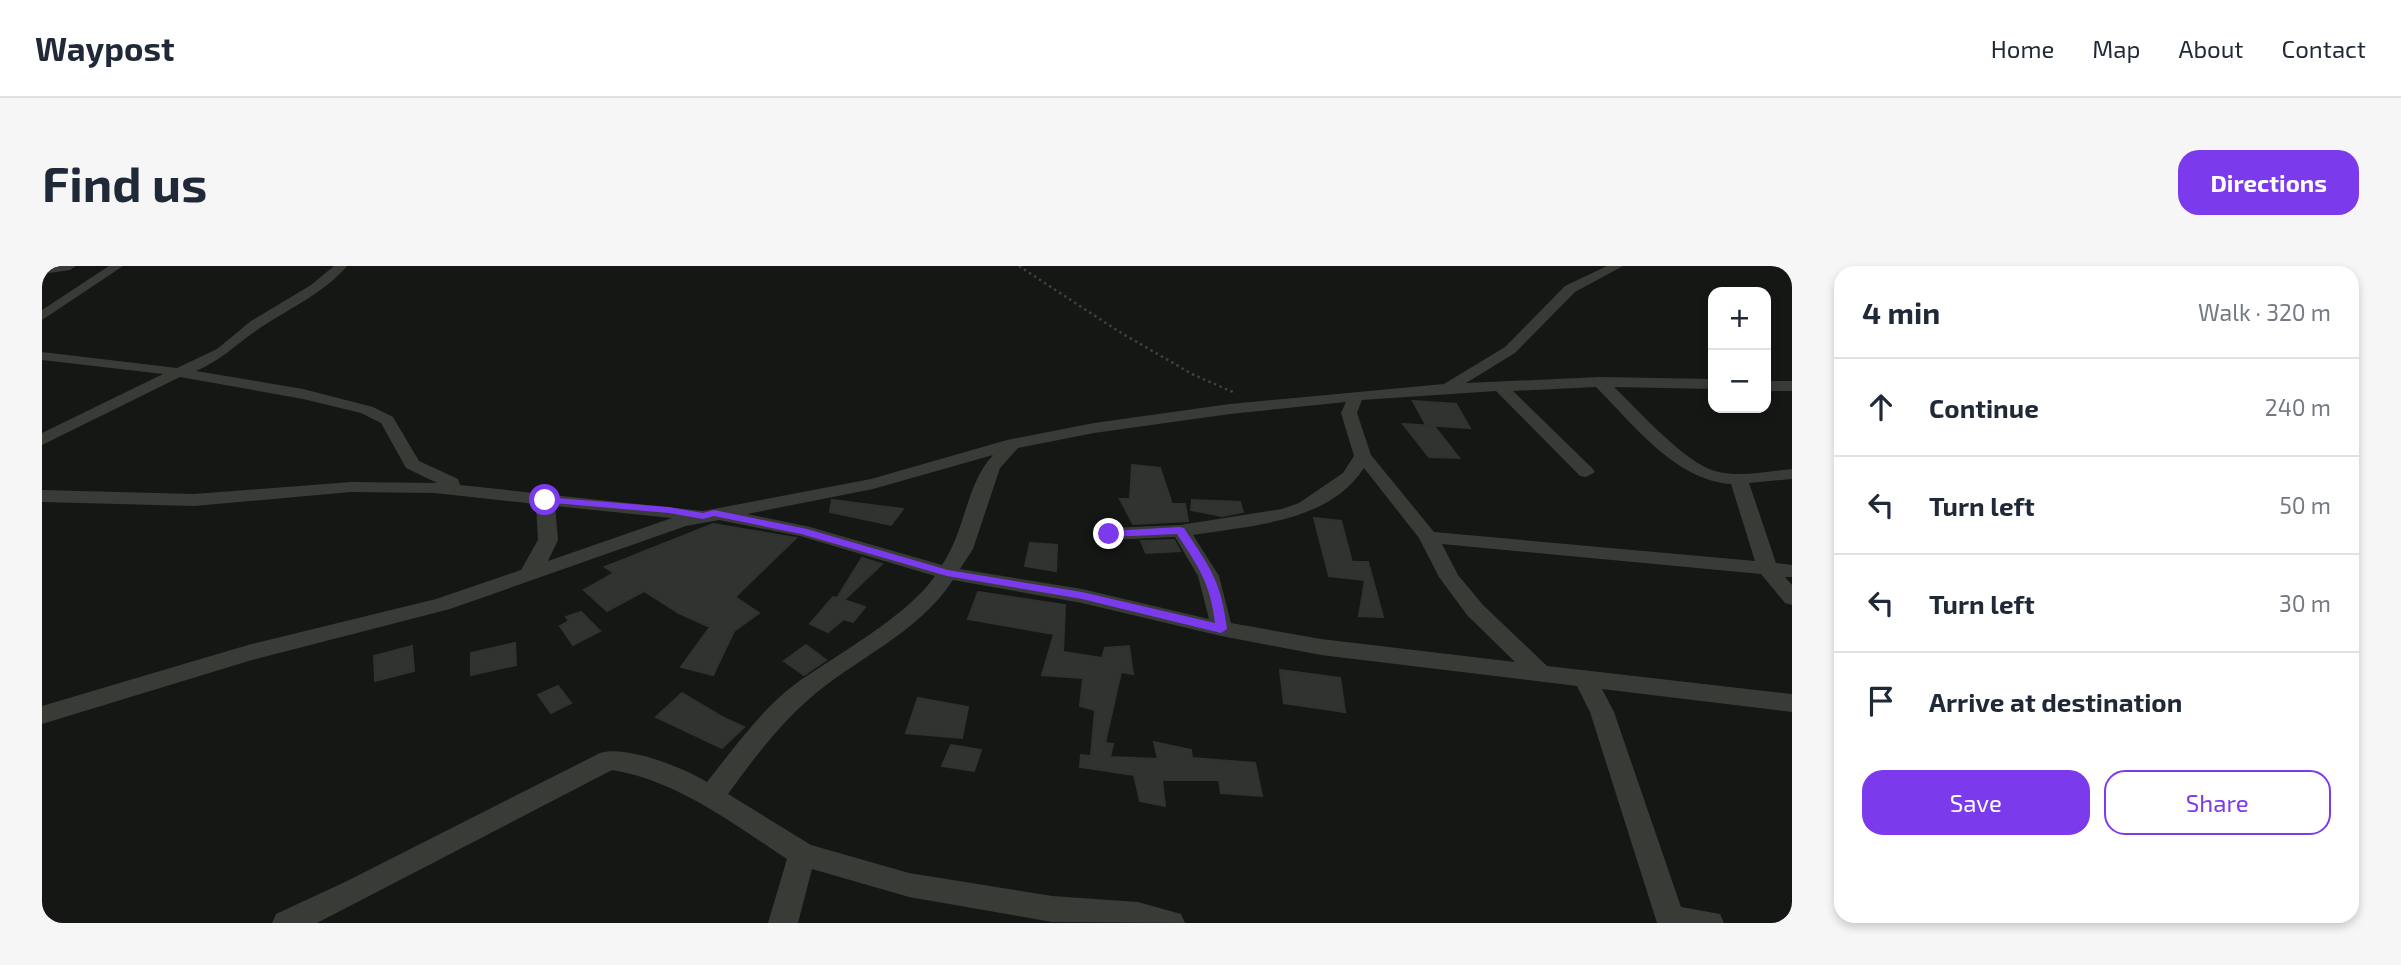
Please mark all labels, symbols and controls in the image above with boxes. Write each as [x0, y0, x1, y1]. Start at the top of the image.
text: Waypost [35, 28, 174, 68]
text: Home [1991, 34, 2054, 63]
text: Map [2092, 34, 2140, 63]
text: About [2178, 34, 2244, 63]
text: Contact [2282, 34, 2366, 63]
button: Directions [2178, 150, 2359, 215]
text: Find us [42, 153, 207, 212]
map controls [1708, 287, 1771, 413]
button: + [1708, 287, 1771, 350]
text: 4 min [1862, 294, 1940, 330]
text: Walk · 320 m [2198, 298, 2331, 326]
button: − [1708, 350, 1771, 413]
icon: ahead [1862, 388, 1900, 426]
text: Continue [1929, 392, 2039, 423]
text: 240 m [2265, 393, 2331, 421]
route start [529, 484, 560, 515]
icon: left [1862, 486, 1900, 524]
text: Turn left [1929, 490, 2035, 521]
text: 50 m [2280, 491, 2331, 519]
route end [1093, 518, 1124, 549]
icon: left [1862, 584, 1900, 622]
text: Turn left [1929, 588, 2035, 619]
text: 30 m [2279, 589, 2331, 617]
icon: arrive [1862, 682, 1900, 720]
text: Arrive at destination [1929, 686, 2182, 717]
button: Save [1862, 770, 2090, 835]
button: Share [2104, 770, 2331, 835]

